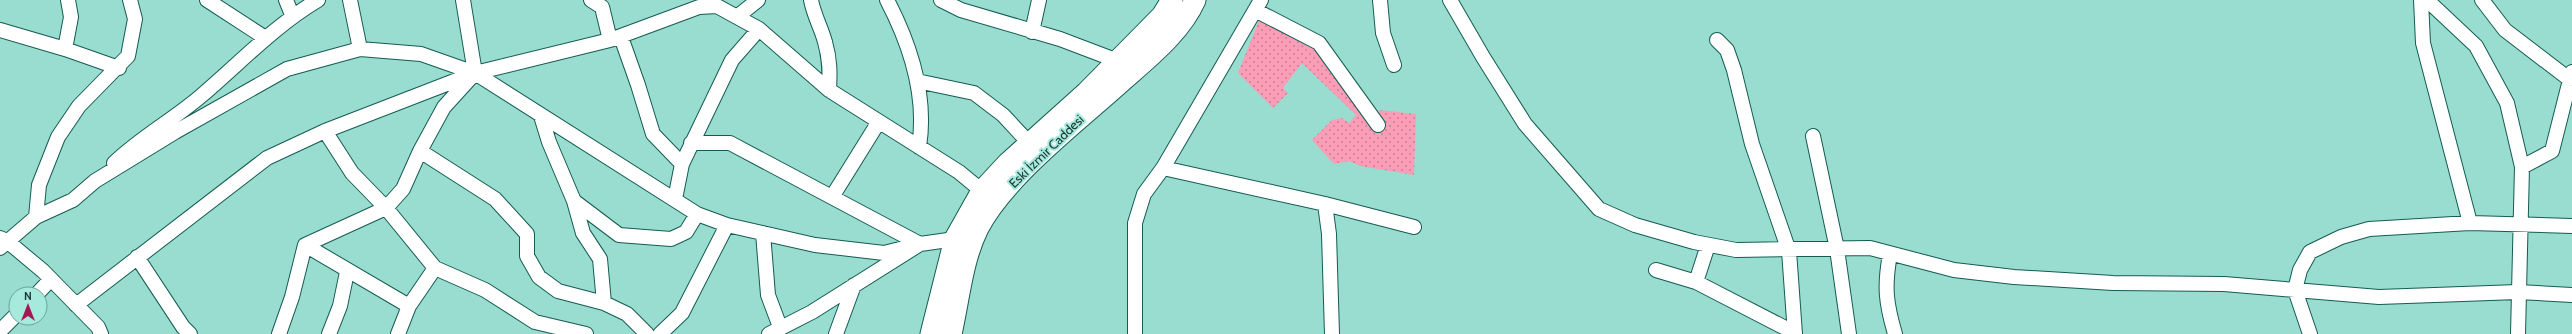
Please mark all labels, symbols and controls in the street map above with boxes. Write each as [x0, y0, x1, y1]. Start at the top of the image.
street label: Eski İzmir Caddesi [1005, 111, 1087, 191]
north arrow [8, 286, 48, 326]
text: N [24, 289, 32, 303]

